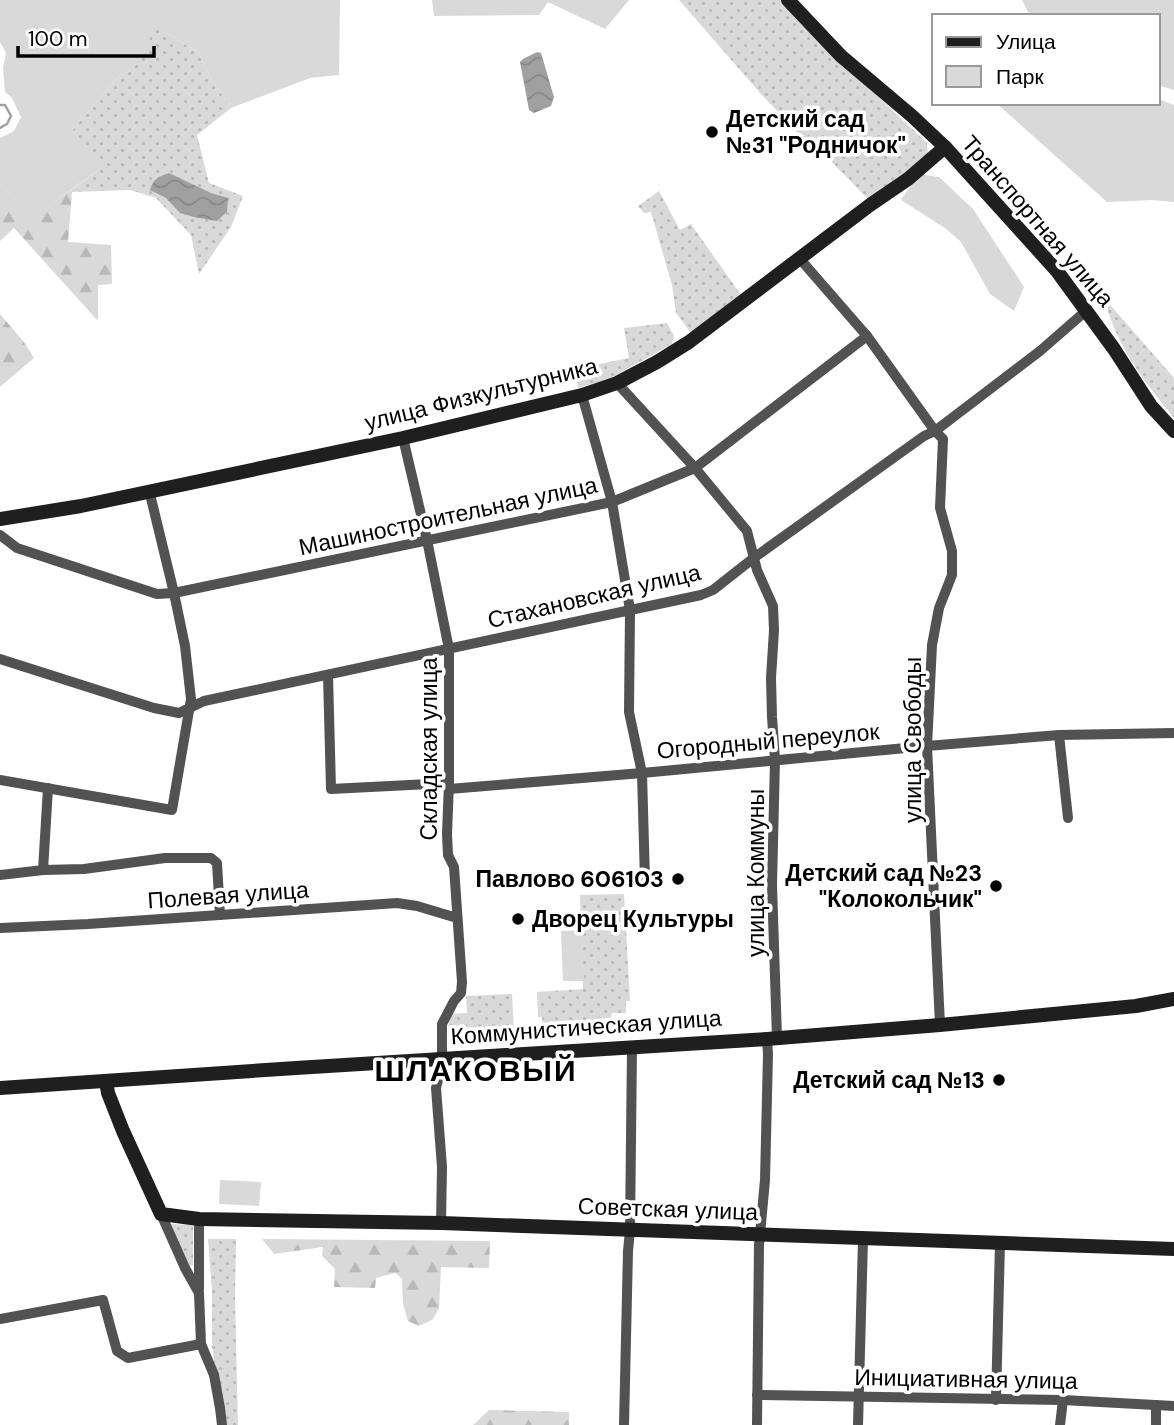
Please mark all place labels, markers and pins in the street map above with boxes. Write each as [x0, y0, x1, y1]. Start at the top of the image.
place label: Детский сад №31 "Родничок" [726, 104, 906, 160]
marker: Детский сад №31 "Родничок" [704, 124, 720, 140]
place label: Детский сад №23 "Колокольчик" [785, 858, 982, 914]
place label: Павлово 606103 [475, 864, 664, 894]
marker: Павлово 606103 [670, 871, 686, 887]
marker: Детский сад №23 "Колокольчик" [988, 878, 1004, 894]
place label: Дворец Культуры [532, 904, 734, 934]
marker: Дворец Культуры [510, 911, 526, 927]
place label: Детский сад №13 [793, 1065, 985, 1095]
marker: Детский сад №13 [991, 1072, 1007, 1088]

